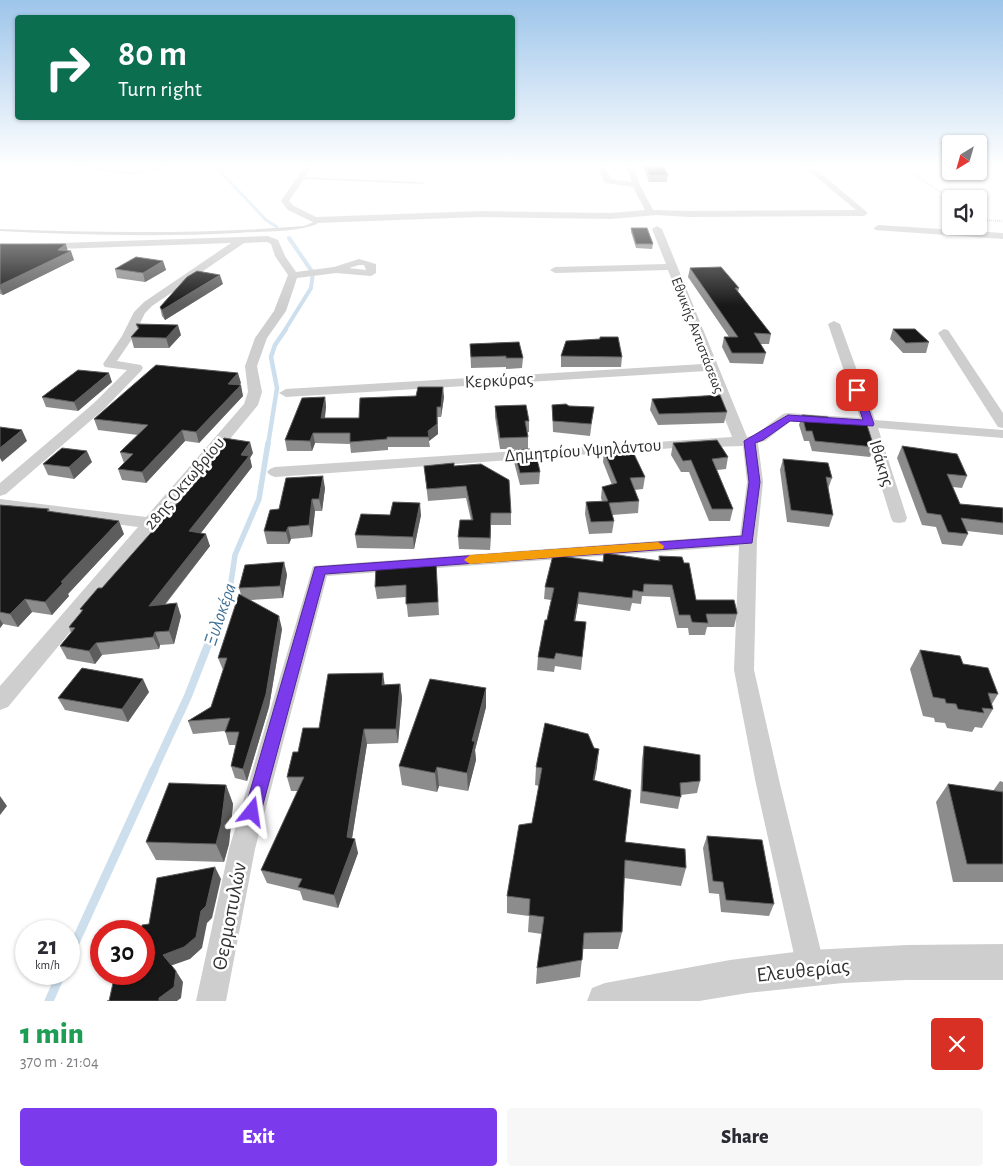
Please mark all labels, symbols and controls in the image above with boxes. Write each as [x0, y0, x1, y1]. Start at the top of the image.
icon: right [35, 35, 100, 100]
text: 80 m [118, 37, 187, 72]
text: Turn right [118, 78, 202, 100]
north arrow [942, 135, 988, 180]
map controls [942, 135, 987, 235]
button: sound [942, 190, 987, 235]
street label: Εθνικής Αντιστάσεως [669, 275, 727, 395]
pin [836, 369, 878, 411]
street label: Κερκύρας [464, 370, 534, 392]
icon: arrive [843, 376, 871, 404]
street label: 28ης Οκτωβρίου [140, 433, 228, 533]
street label: Δημητρίου Υψηλάντου [504, 436, 662, 465]
street label: Ιθάκης [865, 438, 897, 489]
water label: Ξυλοκέρα [201, 581, 240, 648]
position arrow [225, 785, 277, 837]
street label: Θερμοπυλών [209, 860, 250, 972]
speed limit sign: 30 [90, 920, 155, 985]
text: 21 [37, 934, 58, 959]
street label: Ελευθερίας [755, 955, 851, 986]
text: km/h [35, 959, 60, 971]
button: close [931, 1018, 983, 1070]
text: 1 min [20, 1019, 84, 1049]
text: 370 m · 21:04 [20, 1054, 99, 1070]
button: Exit [20, 1108, 497, 1166]
button: Share [507, 1108, 983, 1166]

